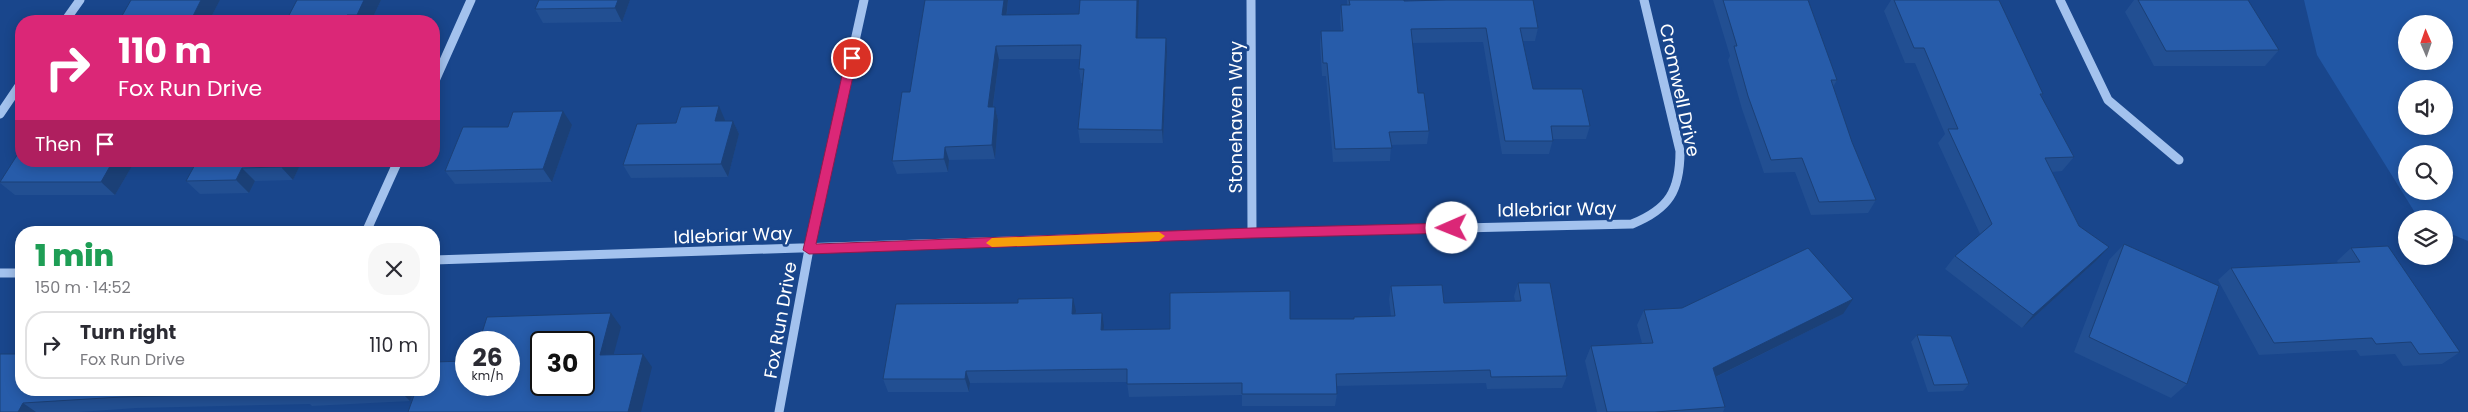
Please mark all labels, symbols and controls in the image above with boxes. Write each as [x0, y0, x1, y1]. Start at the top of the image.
north arrow [2398, 15, 2452, 70]
map controls [2398, 15, 2453, 265]
street label: Cromwell Drive [1654, 21, 1706, 159]
text: 110 m [118, 26, 212, 75]
icon: right [35, 35, 100, 100]
pin [831, 37, 873, 79]
street label: Stonehaven Way [1223, 41, 1248, 193]
icon: arrive [838, 44, 866, 72]
text: Fox Run Drive [118, 73, 262, 104]
button: sound [2398, 80, 2453, 135]
icon: arrive [91, 130, 119, 158]
text: Then [35, 131, 81, 158]
button: search [2398, 145, 2453, 200]
street label: Idlebriar Way [1497, 195, 1617, 223]
position arrow [1425, 201, 1477, 253]
button: layers [2398, 210, 2453, 265]
street label: Idlebriar Way [673, 220, 793, 250]
text: 1 min [35, 234, 114, 277]
button: close [368, 243, 420, 295]
street label: Fox Run Drive [757, 260, 803, 380]
text: 150 m · 14:52 [35, 276, 131, 299]
text: Turn right [80, 319, 176, 346]
icon: right [37, 331, 65, 359]
speed limit sign: 30 [530, 331, 595, 396]
text: 110 m [369, 332, 418, 359]
text: 26 [472, 340, 503, 375]
text: Fox Run Drive [80, 348, 185, 371]
text: km/h [472, 367, 503, 384]

